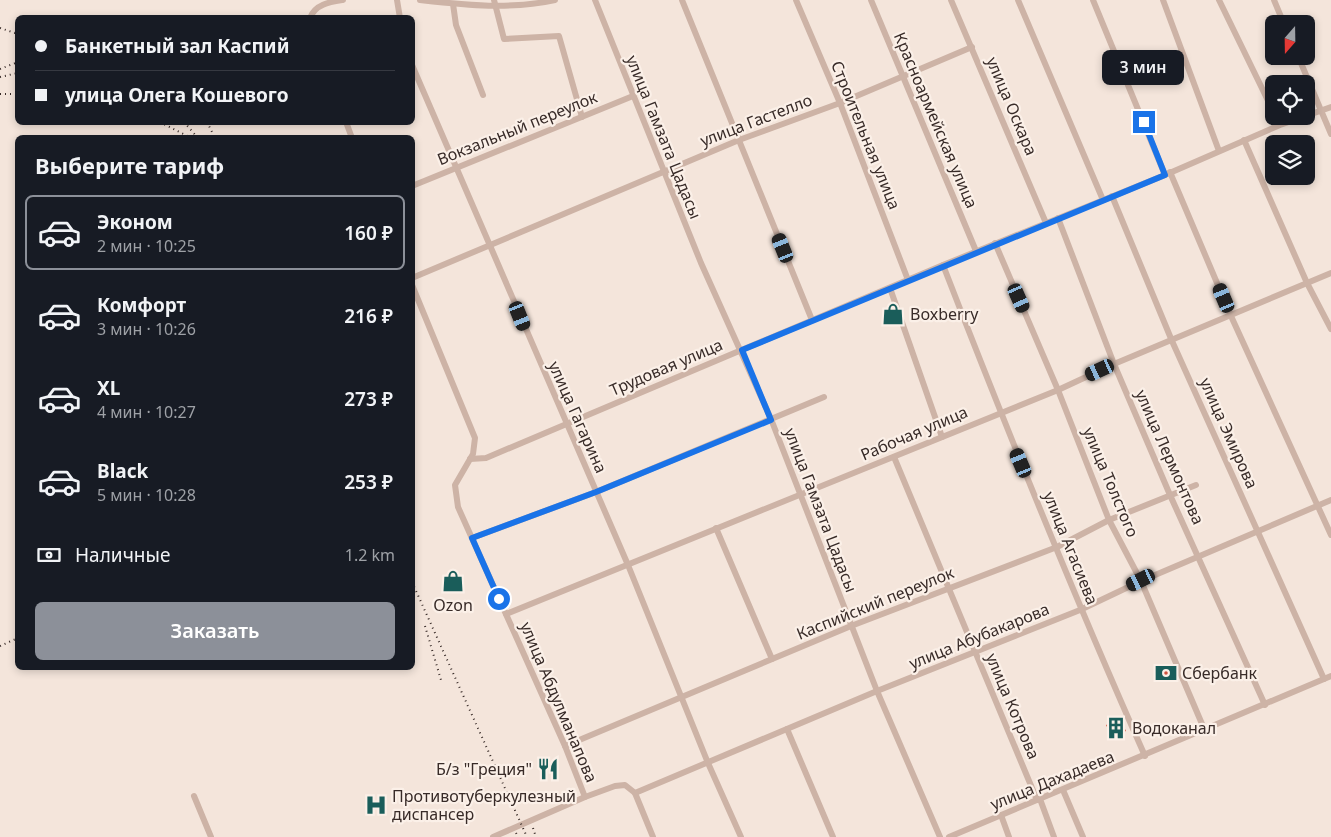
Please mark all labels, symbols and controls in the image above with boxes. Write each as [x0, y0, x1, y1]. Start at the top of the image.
north arrow [1265, 15, 1315, 65]
map controls [1265, 15, 1315, 185]
street label: Красноармейская улица [889, 29, 983, 211]
text: Банкетный зал Каспий [65, 33, 290, 59]
callout: 3 мин [1103, 49, 1185, 84]
street label: улица Гамзата Цадасы [621, 52, 707, 222]
street label: улица Оскара [981, 53, 1043, 159]
text: 3 мин [1120, 56, 1167, 78]
street label: Строительная улица [826, 57, 906, 213]
button: locate [1265, 75, 1315, 125]
text: улица Олега Кошевого [65, 82, 289, 108]
street label: Вокзальный переулок [434, 86, 601, 170]
street label: улица Гастелло [697, 89, 815, 151]
route end [1133, 111, 1155, 133]
button: layers [1265, 135, 1315, 185]
text: Выберите тариф [35, 150, 224, 180]
text: Эконом [97, 209, 173, 235]
icon: car [37, 210, 82, 255]
text: 160 ₽ [344, 220, 393, 246]
car [770, 231, 795, 265]
text: 2 мин · 10:25 [97, 235, 196, 257]
car [1006, 281, 1031, 315]
car [1211, 281, 1236, 315]
text: Комфорт [97, 292, 186, 318]
icon: car [37, 293, 82, 338]
car [507, 299, 532, 333]
shop icon: Boxberry [880, 301, 906, 327]
text: 216 ₽ [344, 303, 393, 329]
place label: Boxberry [910, 303, 979, 325]
text: 3 мин · 10:26 [97, 318, 196, 340]
street label: Трудовая улица [606, 333, 726, 401]
car [1083, 357, 1116, 383]
street label: улица Гагарина [544, 358, 612, 476]
street label: улица Эмирова [1195, 374, 1263, 492]
text: XL [97, 375, 120, 401]
icon: car [37, 376, 82, 421]
text: 273 ₽ [344, 386, 393, 412]
street label: улица Лермонтова [1130, 386, 1210, 528]
text: 4 мин · 10:27 [97, 401, 196, 423]
street label: Рабочая улица [857, 401, 971, 465]
street label: улица Толстого [1078, 424, 1144, 540]
street label: улица Гамзата Цадасы [779, 425, 863, 595]
car [1008, 446, 1033, 480]
text: Black [97, 458, 148, 484]
icon: car [37, 459, 82, 504]
text: 253 ₽ [344, 469, 393, 495]
text: 5 мин · 10:28 [97, 484, 196, 506]
street label: улица Агасиева [1038, 488, 1104, 608]
icon: cash [35, 541, 63, 569]
text: Наличные [75, 542, 170, 568]
text: 1.2 km [345, 544, 395, 566]
street label: Каспийский переулок [793, 561, 957, 645]
car [1124, 567, 1157, 593]
shop icon: Ozon [440, 568, 466, 594]
route start [488, 588, 510, 610]
place label: Ozon [433, 594, 473, 616]
street label: улица Абубакарова [906, 598, 1052, 674]
button: Заказать [35, 602, 395, 660]
street label: улица Абдулманапова [515, 618, 603, 786]
street label: улица Котрова [981, 650, 1045, 762]
bank icon: Сбербанк [1153, 660, 1179, 686]
place label: Сбербанк [1182, 662, 1258, 684]
building icon: Водоканал [1103, 715, 1129, 741]
place label: Водоканал [1132, 717, 1216, 739]
street label: улица Дахадаева [987, 745, 1117, 815]
restaurant icon: Б/з "Греция" [535, 756, 561, 782]
place label: Б/з "Греция" [436, 758, 532, 780]
place label: Противотуберкулезный диспансер [392, 785, 576, 825]
hospital icon: Противотуберкулезный диспансер [363, 792, 389, 818]

